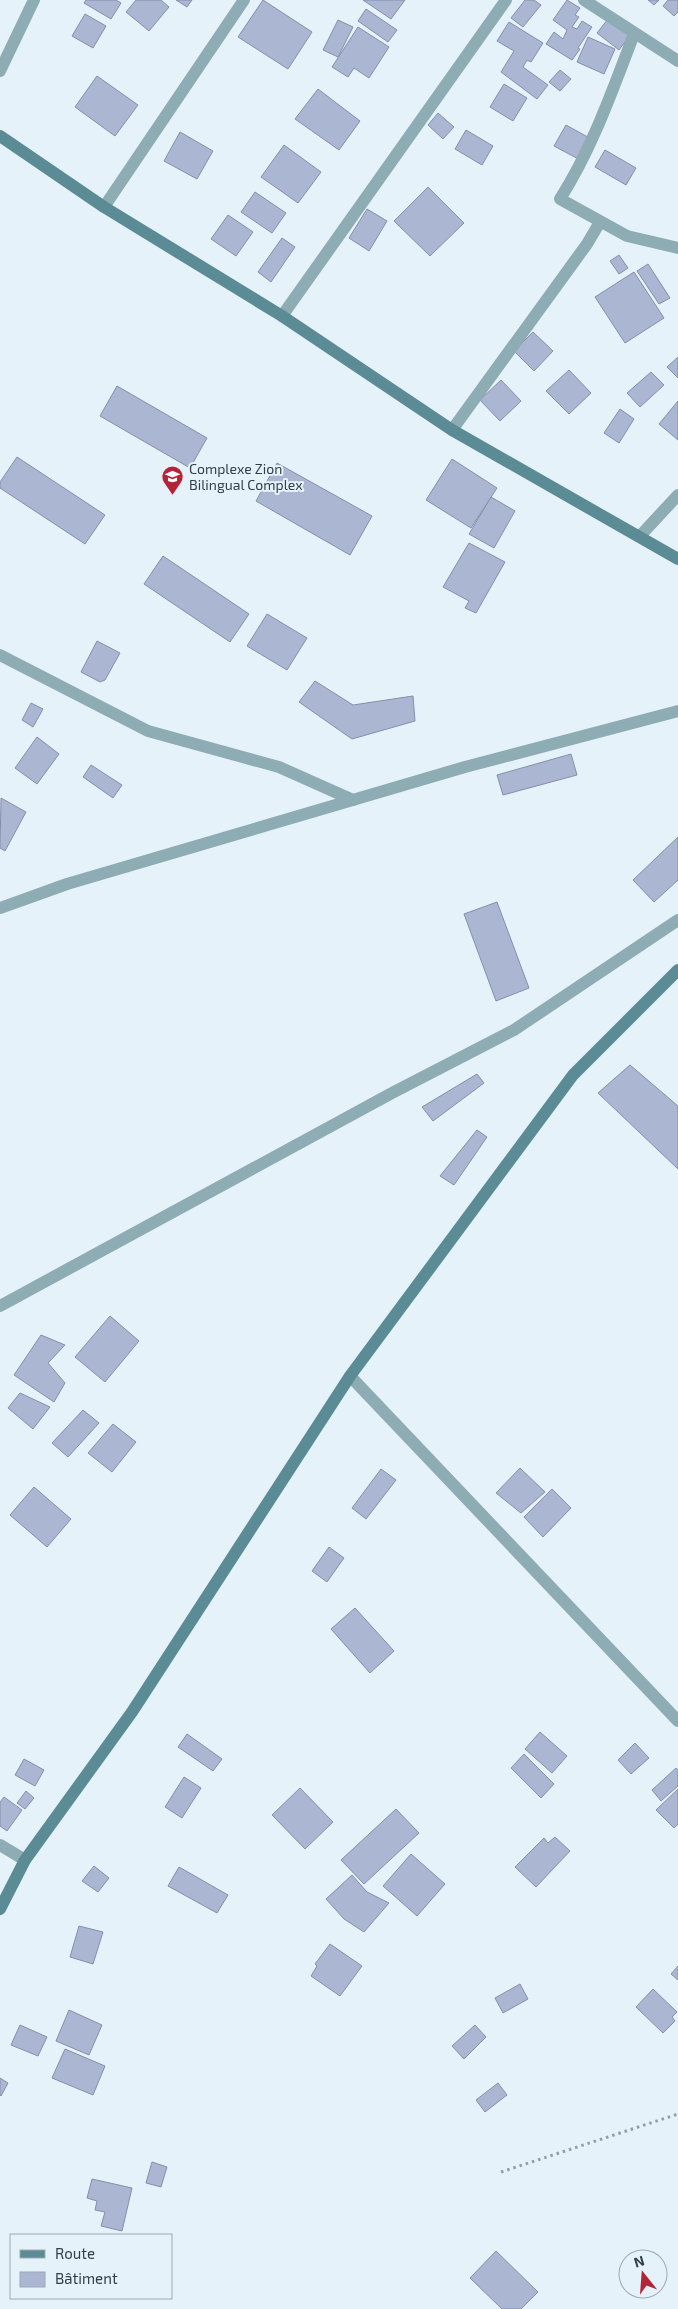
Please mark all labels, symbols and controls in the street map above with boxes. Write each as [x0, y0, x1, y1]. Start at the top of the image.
place label: Complexe Zion Bilingual Complex [189, 460, 303, 493]
school or university icon: Complexe Zion Bilingual Complex [161, 464, 185, 495]
legend [10, 2234, 172, 2299]
text: Route [55, 2244, 95, 2262]
north arrow [618, 2249, 668, 2299]
text: N [632, 2251, 646, 2271]
text: Bâtiment [55, 2269, 118, 2287]

